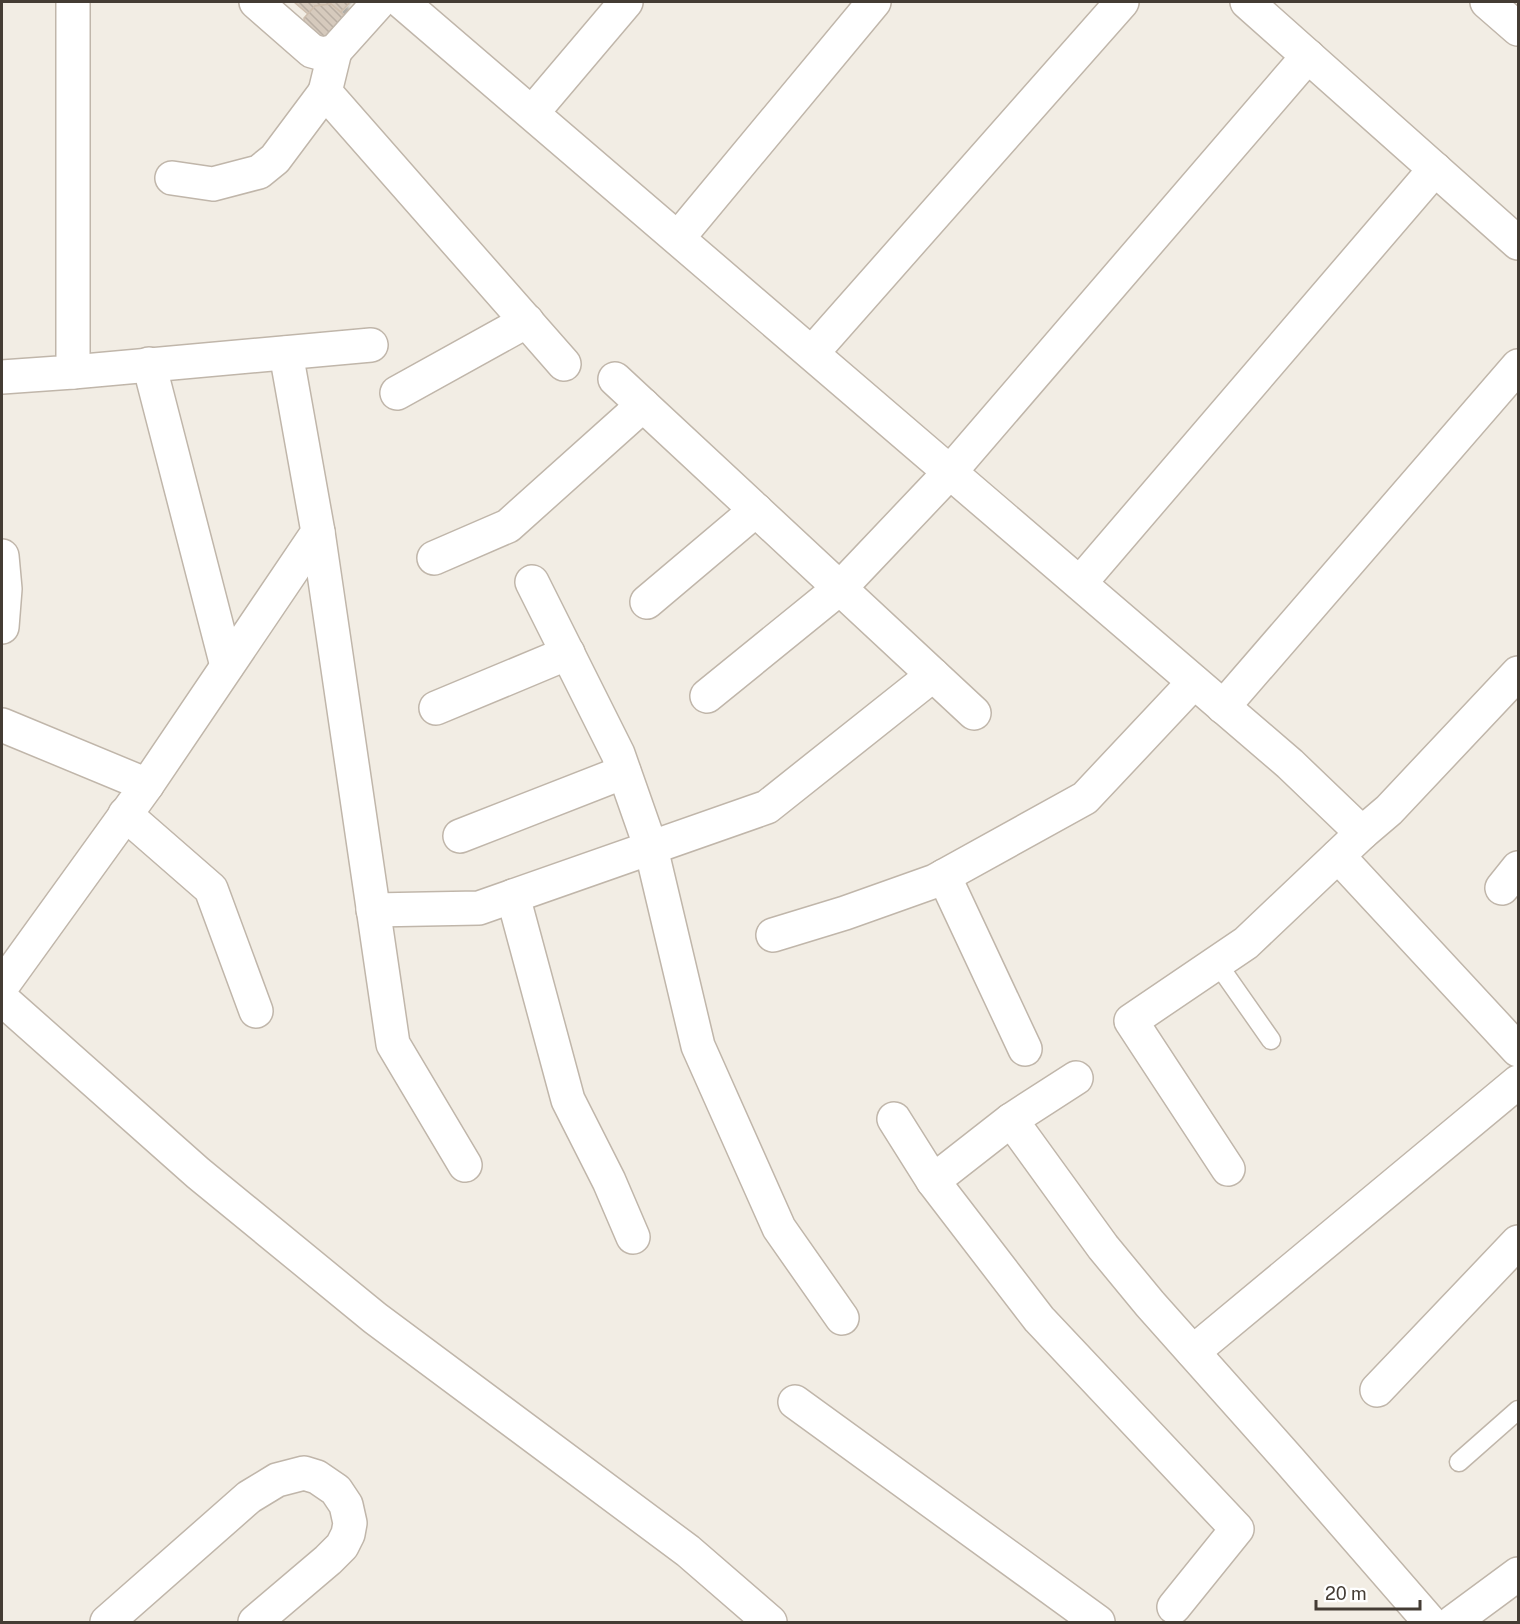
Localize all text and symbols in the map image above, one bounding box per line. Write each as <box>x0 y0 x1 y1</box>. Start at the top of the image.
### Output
scale bar <box>1316 1573 1420 1611</box>
text: 20 m <box>1325 1583 1367 1604</box>

